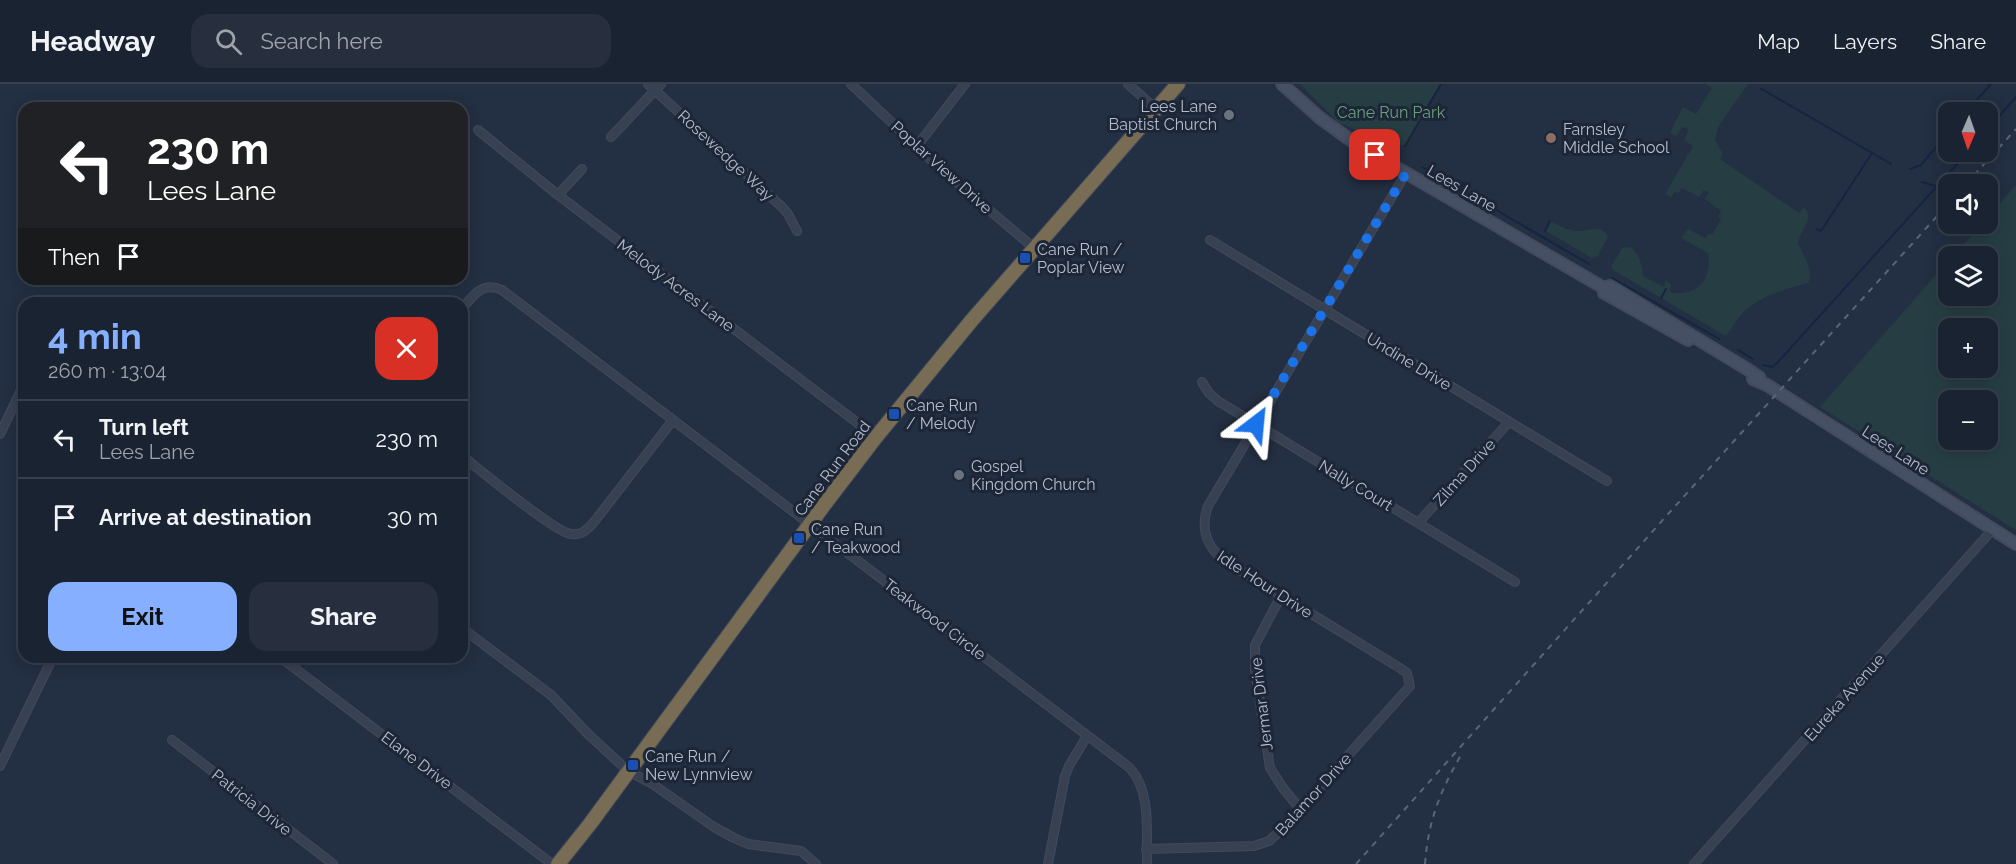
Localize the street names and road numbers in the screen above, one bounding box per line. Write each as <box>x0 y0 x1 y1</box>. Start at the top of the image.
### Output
street label: Rosewedge Way <box>674 106 778 205</box>
street label: Poplar View Drive <box>887 117 996 218</box>
street label: Lees Lane <box>1424 161 1500 216</box>
street label: Melody Acres Lane <box>613 235 738 336</box>
street label: Undine Drive <box>1363 329 1455 394</box>
street label: Cane Run Road <box>790 417 874 520</box>
street label: Lees Lane <box>1858 422 1933 479</box>
street label: Zilma Drive <box>1429 435 1499 510</box>
street label: Nally Court <box>1315 456 1397 515</box>
street label: Idle Hour Drive <box>1213 547 1316 622</box>
street label: Teakwood Circle <box>880 575 989 664</box>
street label: Eureka Avenue <box>1800 650 1888 745</box>
street label: Jermar Drive <box>1246 656 1277 751</box>
street label: Elane Drive <box>378 728 456 793</box>
street label: Balamor Drive <box>1271 749 1355 839</box>
street label: Patricia Drive <box>208 765 295 840</box>

